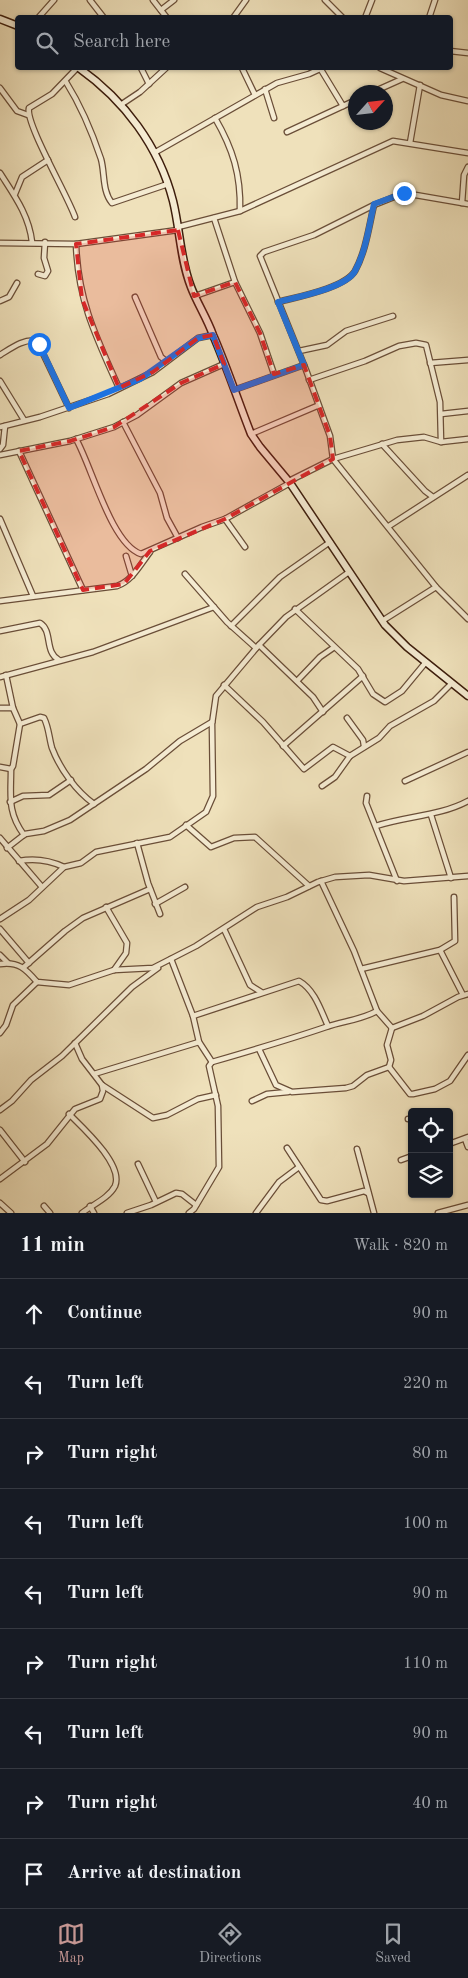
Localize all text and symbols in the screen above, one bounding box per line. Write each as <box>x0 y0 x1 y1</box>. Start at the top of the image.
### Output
search box <box>15 15 453 70</box>
icon: search <box>33 29 61 57</box>
text: Search here <box>73 33 170 52</box>
north arrow <box>348 85 393 130</box>
route end <box>393 182 416 205</box>
route start <box>28 333 51 356</box>
map controls <box>408 1108 453 1198</box>
button: locate <box>408 1108 453 1153</box>
button: layers <box>408 1153 453 1198</box>
text: 11 min <box>20 1235 85 1256</box>
text: Walk · 820 m <box>353 1238 448 1254</box>
icon: ahead <box>20 1300 48 1328</box>
text: Continue <box>67 1304 142 1323</box>
text: 90 m <box>412 1306 448 1322</box>
icon: left <box>20 1370 48 1398</box>
text: Turn left <box>67 1374 144 1393</box>
text: 220 m <box>403 1376 448 1392</box>
icon: right <box>20 1440 48 1468</box>
text: Turn right <box>67 1444 157 1463</box>
text: 80 m <box>412 1446 448 1462</box>
icon: left <box>20 1510 48 1538</box>
text: Turn left <box>67 1514 144 1533</box>
text: 100 m <box>403 1516 448 1532</box>
icon: left <box>20 1580 48 1608</box>
text: Turn left <box>67 1584 144 1603</box>
text: 90 m <box>412 1586 448 1602</box>
icon: right <box>20 1650 48 1678</box>
text: Turn right <box>67 1654 157 1673</box>
text: 110 m <box>403 1656 448 1672</box>
icon: left <box>20 1720 48 1748</box>
text: Turn left <box>67 1724 144 1743</box>
text: 90 m <box>412 1726 448 1742</box>
icon: right <box>20 1790 48 1818</box>
text: Turn right <box>67 1794 157 1813</box>
text: 40 m <box>412 1796 448 1812</box>
icon: arrive <box>20 1860 48 1888</box>
text: Arrive at destination <box>67 1864 241 1883</box>
tab: Map <box>57 1920 85 1967</box>
tab: Directions <box>199 1920 261 1967</box>
tab: Saved <box>375 1920 411 1967</box>

